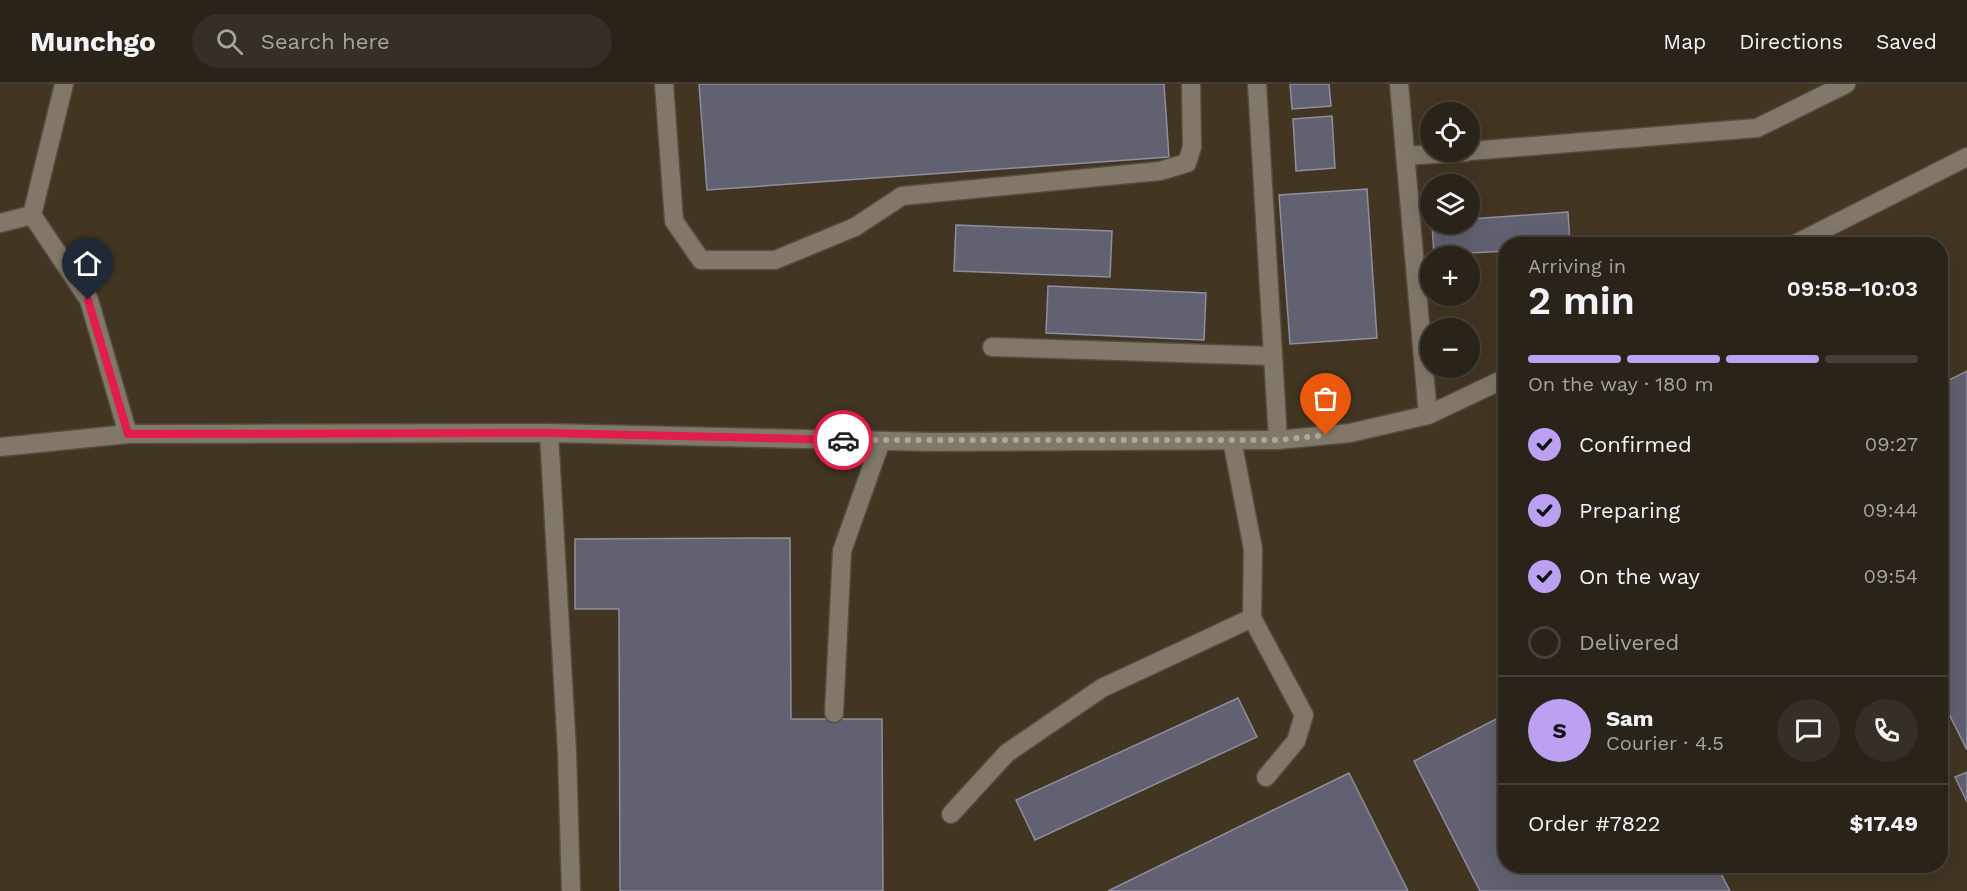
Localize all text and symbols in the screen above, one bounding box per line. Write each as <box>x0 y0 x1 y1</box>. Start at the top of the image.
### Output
search box <box>192 14 612 68</box>
text: Munchgo <box>30 25 156 58</box>
icon: search <box>213 25 246 58</box>
text: Search here <box>261 29 390 54</box>
text: Map <box>1663 29 1706 54</box>
text: Directions <box>1739 29 1843 54</box>
text: Saved <box>1876 29 1937 54</box>
map controls <box>1420 102 1480 378</box>
button: locate <box>1420 102 1480 162</box>
button: layers <box>1420 174 1480 234</box>
pin <box>62 238 113 300</box>
button: + <box>1420 246 1480 306</box>
icon: home <box>71 247 104 280</box>
text: Arriving in <box>1528 254 1626 278</box>
text: 09:58–10:03 <box>1787 276 1918 301</box>
text: 2 min <box>1528 278 1635 323</box>
button: − <box>1420 318 1480 378</box>
text: On the way · 180 m <box>1528 372 1714 396</box>
pin <box>1300 373 1351 435</box>
icon: bag <box>1309 382 1342 415</box>
courier <box>813 410 873 470</box>
icon: car <box>827 424 860 457</box>
icon: check <box>1528 428 1561 461</box>
text: Confirmed <box>1579 432 1692 457</box>
text: 09:27 <box>1865 432 1918 456</box>
icon: check <box>1528 494 1561 527</box>
text: Preparing <box>1579 498 1680 523</box>
text: 09:44 <box>1863 498 1918 522</box>
icon: check <box>1528 560 1561 593</box>
text: On the way <box>1579 564 1700 589</box>
text: 09:54 <box>1863 564 1918 588</box>
text: Delivered <box>1579 630 1679 655</box>
button: chat <box>1777 699 1840 762</box>
button: phone <box>1855 699 1918 762</box>
text: Sam <box>1606 706 1654 731</box>
text: S <box>1552 718 1567 743</box>
text: Courier · 4.5 <box>1606 731 1724 755</box>
text: Order #7822 <box>1528 811 1661 836</box>
text: $17.49 <box>1850 811 1918 836</box>

